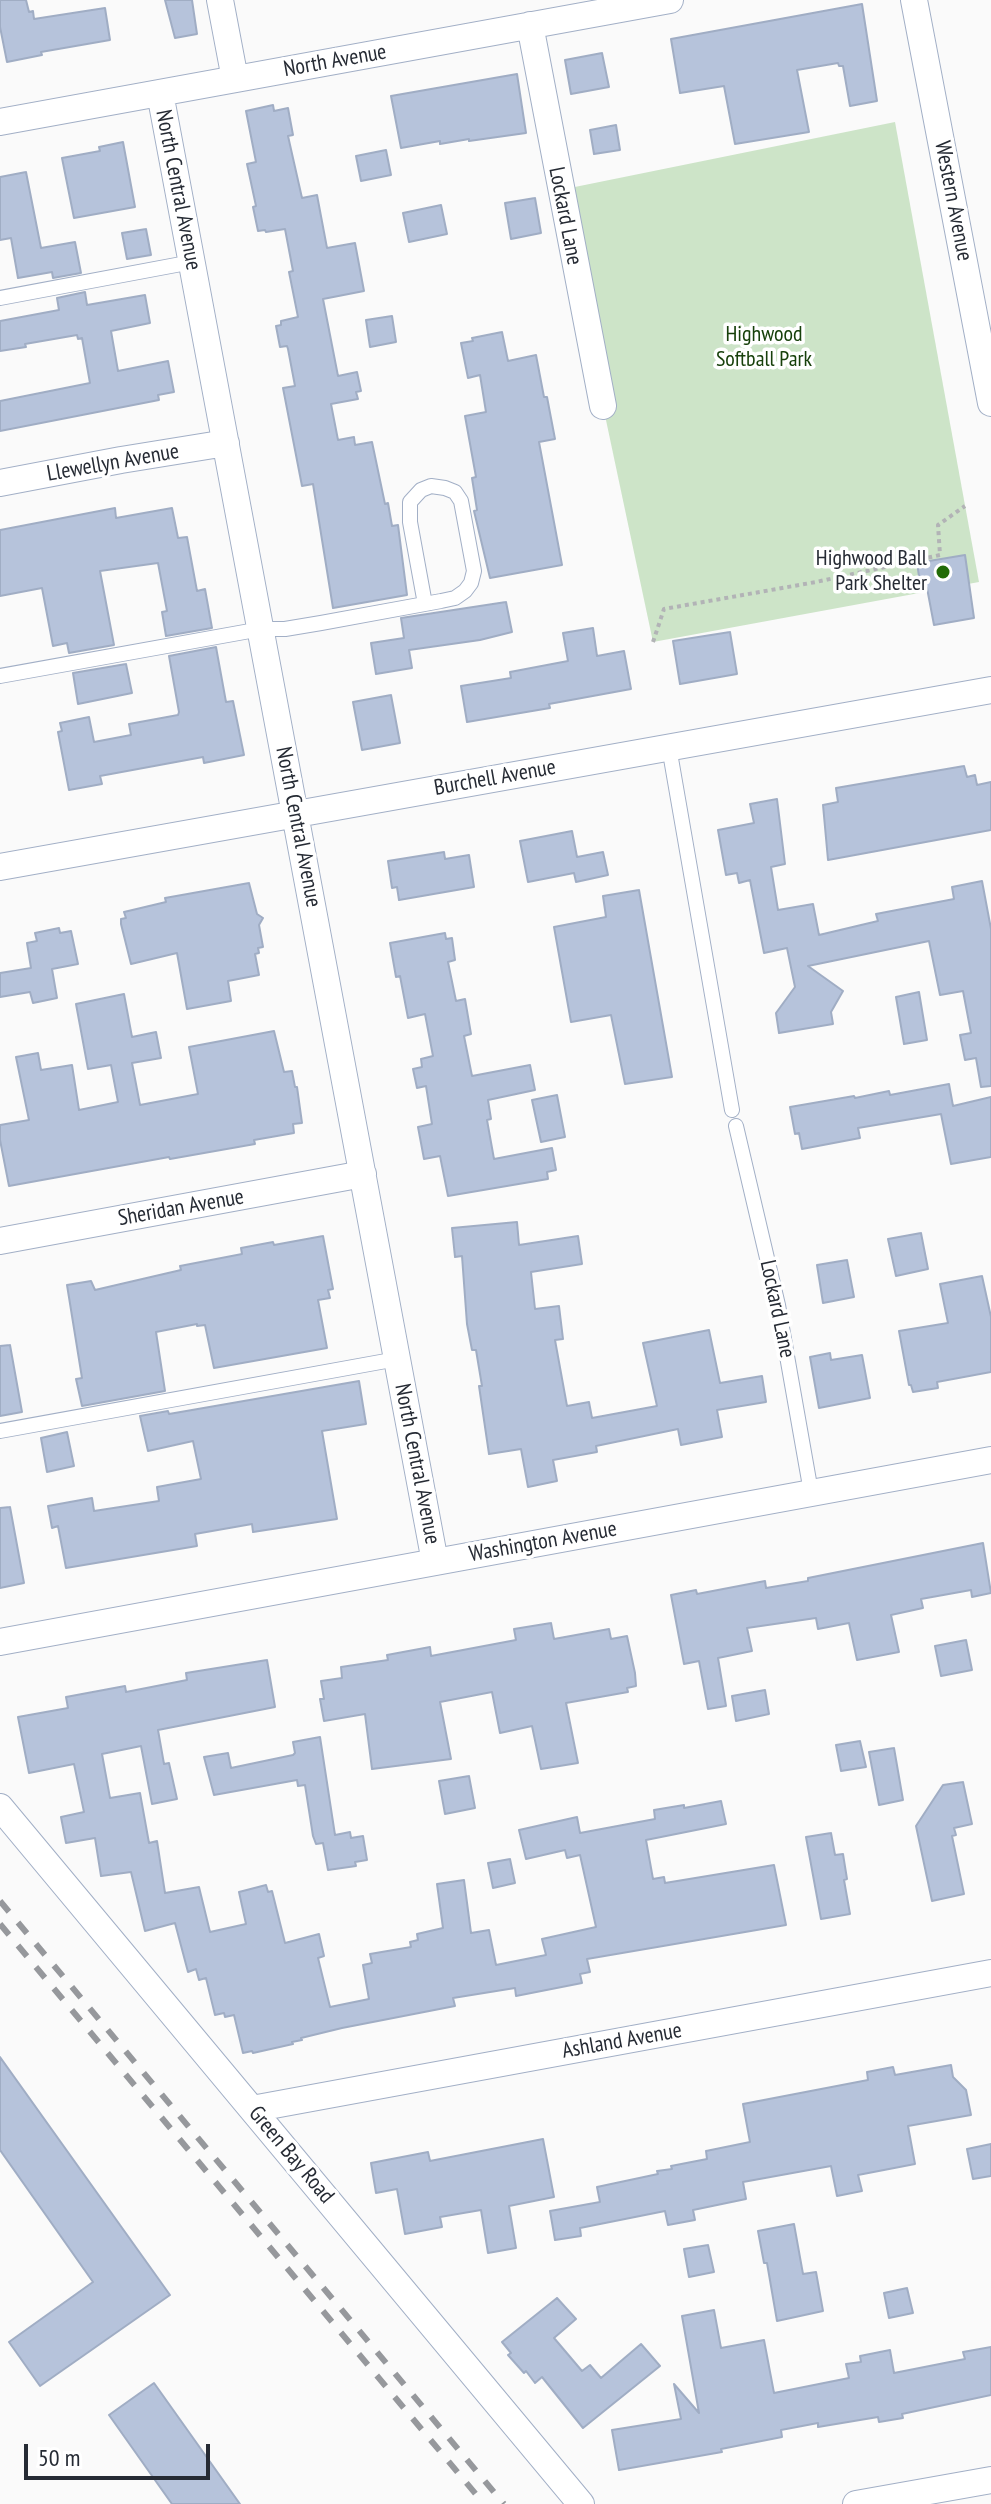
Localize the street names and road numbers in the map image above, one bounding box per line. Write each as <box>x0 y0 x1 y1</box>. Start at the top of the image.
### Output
street label: North Avenue <box>282 39 388 83</box>
street label: North Central Avenue <box>150 108 206 272</box>
street label: Western Avenue <box>928 139 978 263</box>
street label: Lockard Lane <box>543 165 587 267</box>
street label: Llewellyn Avenue <box>45 438 181 488</box>
street label: North Central Avenue <box>270 745 326 909</box>
street label: Burchell Avenue <box>432 754 558 802</box>
street label: Sheridan Avenue <box>116 1184 246 1232</box>
street label: Lockard Lane <box>754 1258 800 1360</box>
street label: North Central Avenue <box>389 1382 445 1546</box>
street label: Washington Avenue <box>467 1516 619 1568</box>
street label: Ashland Avenue <box>560 2018 684 2064</box>
street label: Green Bay Road <box>243 2101 339 2209</box>

